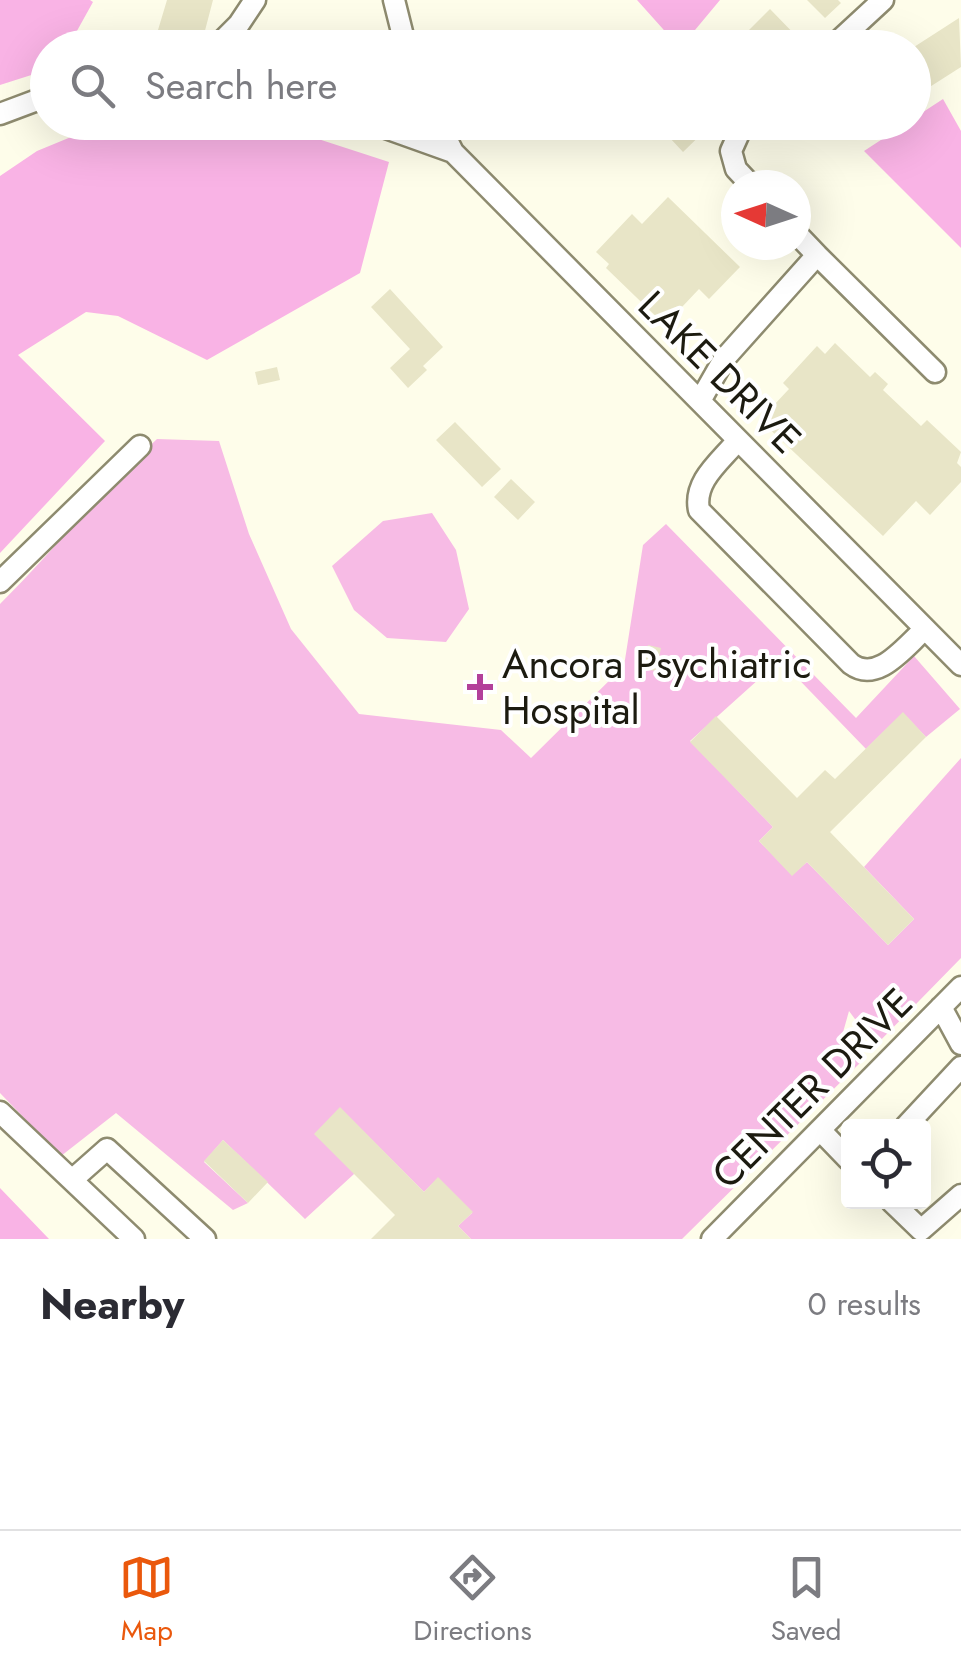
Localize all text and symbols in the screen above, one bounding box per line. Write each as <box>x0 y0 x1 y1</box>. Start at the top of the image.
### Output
search box <box>30 30 931 140</box>
icon: search <box>65 58 120 113</box>
text: Search here <box>145 58 337 113</box>
north arrow <box>721 170 811 260</box>
street label: LAKE DRIVE <box>625 277 815 467</box>
place label: Ancora Psychiatric Hospital <box>502 635 812 739</box>
marker: Ancora Psychiatric Hospital <box>467 674 493 700</box>
street label: CENTER DRIVE <box>698 974 926 1202</box>
map controls <box>841 1119 931 1209</box>
button: locate <box>841 1119 931 1209</box>
text: Nearby <box>40 1274 184 1335</box>
text: 0 results <box>808 1281 921 1327</box>
tab: Map <box>119 1550 174 1651</box>
tab: Directions <box>413 1550 532 1651</box>
tab: Saved <box>771 1550 842 1651</box>

